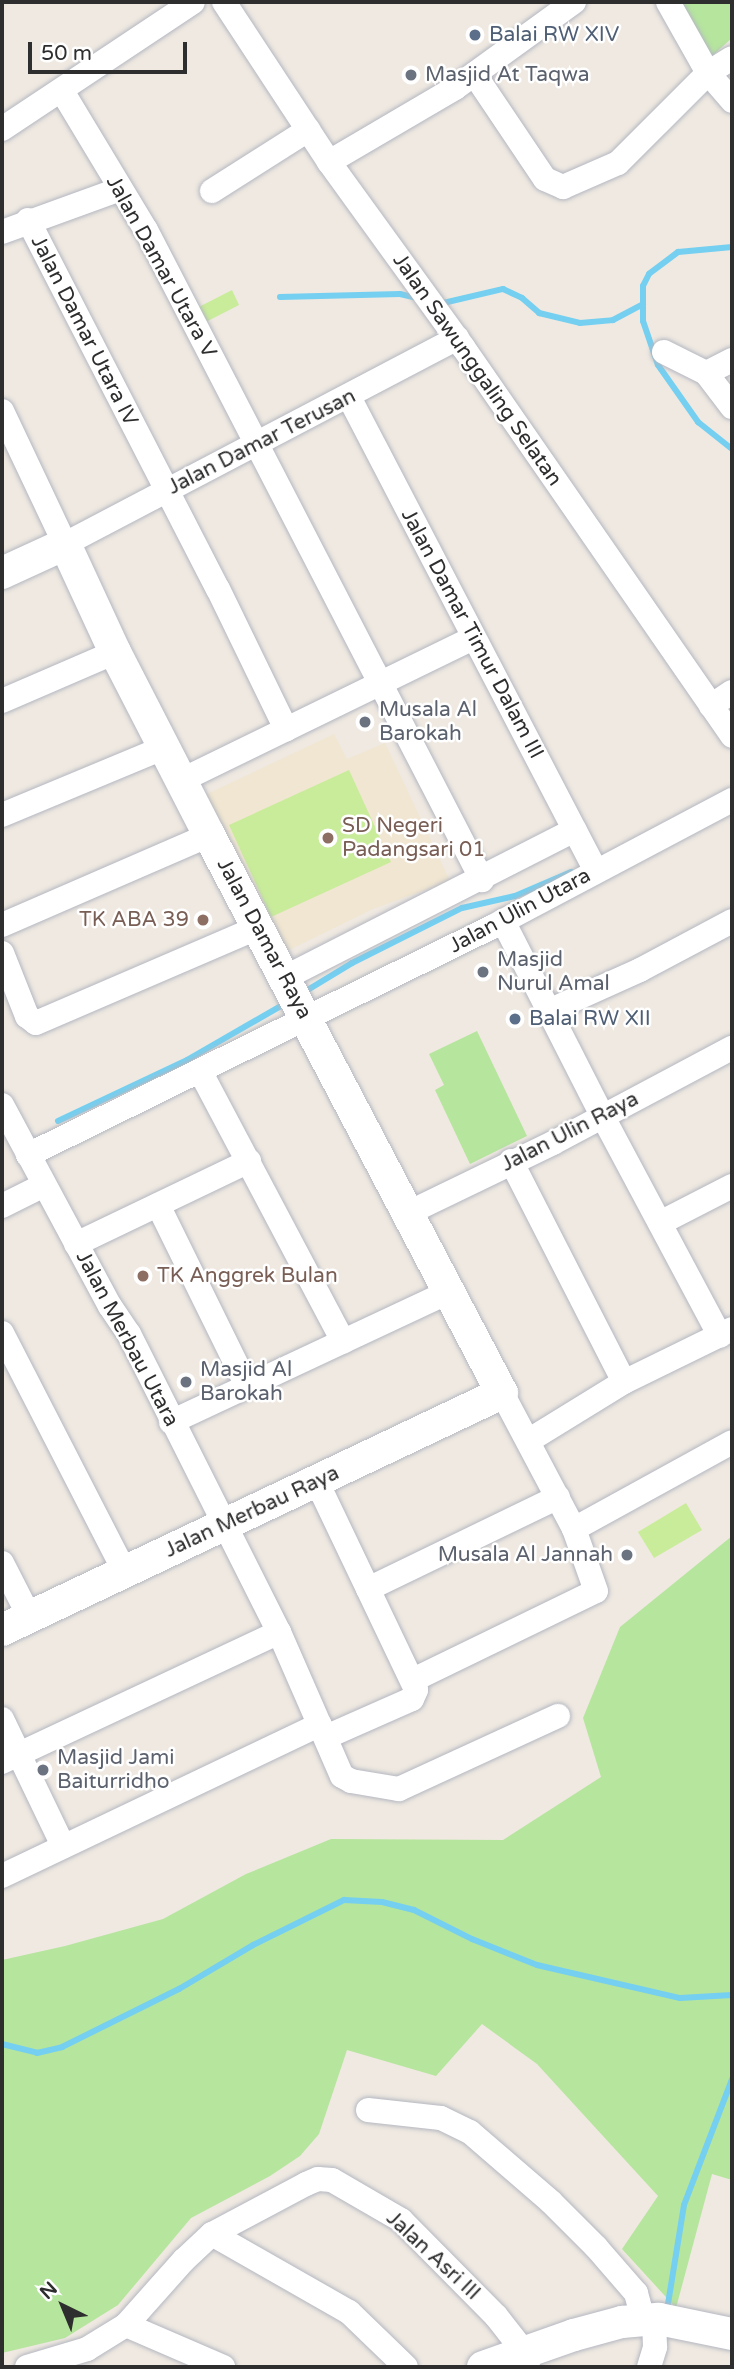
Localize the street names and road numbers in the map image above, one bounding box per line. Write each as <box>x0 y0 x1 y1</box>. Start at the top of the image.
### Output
street label: Jalan Damar Utara V <box>100 172 222 362</box>
street label: Jalan Damar Utara IV <box>25 232 143 430</box>
street label: Jalan Sawunggaling Selatan <box>387 249 567 491</box>
street label: Jalan Damar Terusan <box>164 384 360 500</box>
street label: Jalan Damar Timur Dalam III <box>395 505 549 763</box>
street label: Jalan Damar Raya <box>211 854 317 1024</box>
street label: Jalan Ulin Utara <box>445 863 595 959</box>
street label: Jalan Ulin Raya <box>497 1087 643 1177</box>
street label: Jalan Merbau Utara <box>70 1247 184 1431</box>
street label: Jalan Merbau Raya <box>161 1461 343 1563</box>
street label: Jalan Asri III <box>381 2206 485 2306</box>

